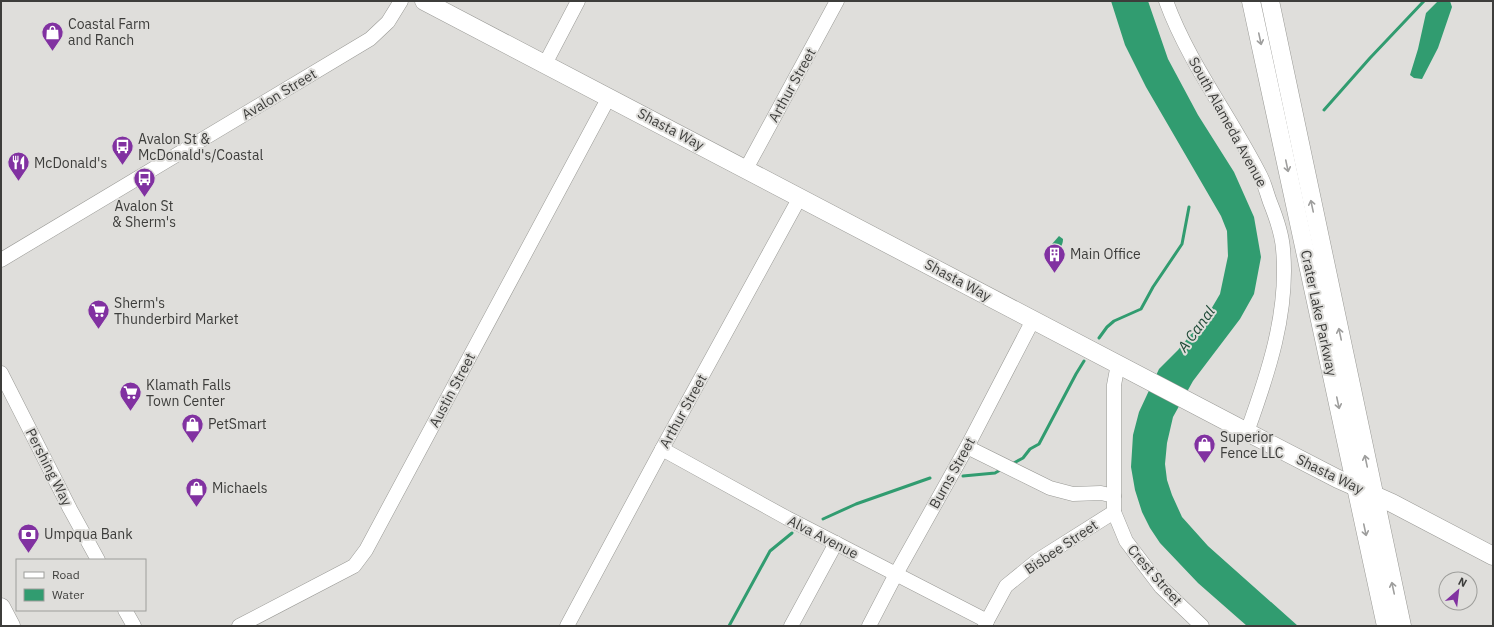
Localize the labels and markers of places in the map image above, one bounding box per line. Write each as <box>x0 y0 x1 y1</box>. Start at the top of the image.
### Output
place label: Coastal Farm and Ranch <box>68 15 150 49</box>
shop icon: Coastal Farm and Ranch <box>40 19 66 52</box>
place label: Avalon St & McDonald's/Coastal <box>138 130 263 164</box>
bus stop icon: Avalon St & McDonald's/Coastal <box>109 134 135 167</box>
restaurant icon: McDonald's <box>5 150 31 183</box>
place label: McDonald's <box>34 154 107 172</box>
bus stop icon: Avalon St & Sherm's <box>131 165 157 198</box>
place label: Avalon St & Sherm's <box>112 197 176 231</box>
building icon: Main Office <box>1041 241 1067 274</box>
place label: Main Office <box>1070 245 1141 263</box>
place label: Sherm's Thunderbird Market <box>114 294 239 328</box>
supermarket icon: Sherm's Thunderbird Market <box>86 298 112 331</box>
place label: Klamath Falls Town Center <box>146 376 231 410</box>
supermarket icon: Klamath Falls Town Center <box>117 380 143 413</box>
shop icon: PetSmart <box>180 411 206 444</box>
place label: PetSmart <box>208 415 267 433</box>
place label: Superior Fence LLC <box>1220 428 1284 462</box>
shop icon: Superior Fence LLC <box>1192 432 1218 465</box>
shop icon: Michaels <box>183 475 209 508</box>
place label: Michaels <box>212 479 268 497</box>
bank icon: Umpqua Bank <box>16 521 42 554</box>
place label: Umpqua Bank <box>44 525 133 543</box>

